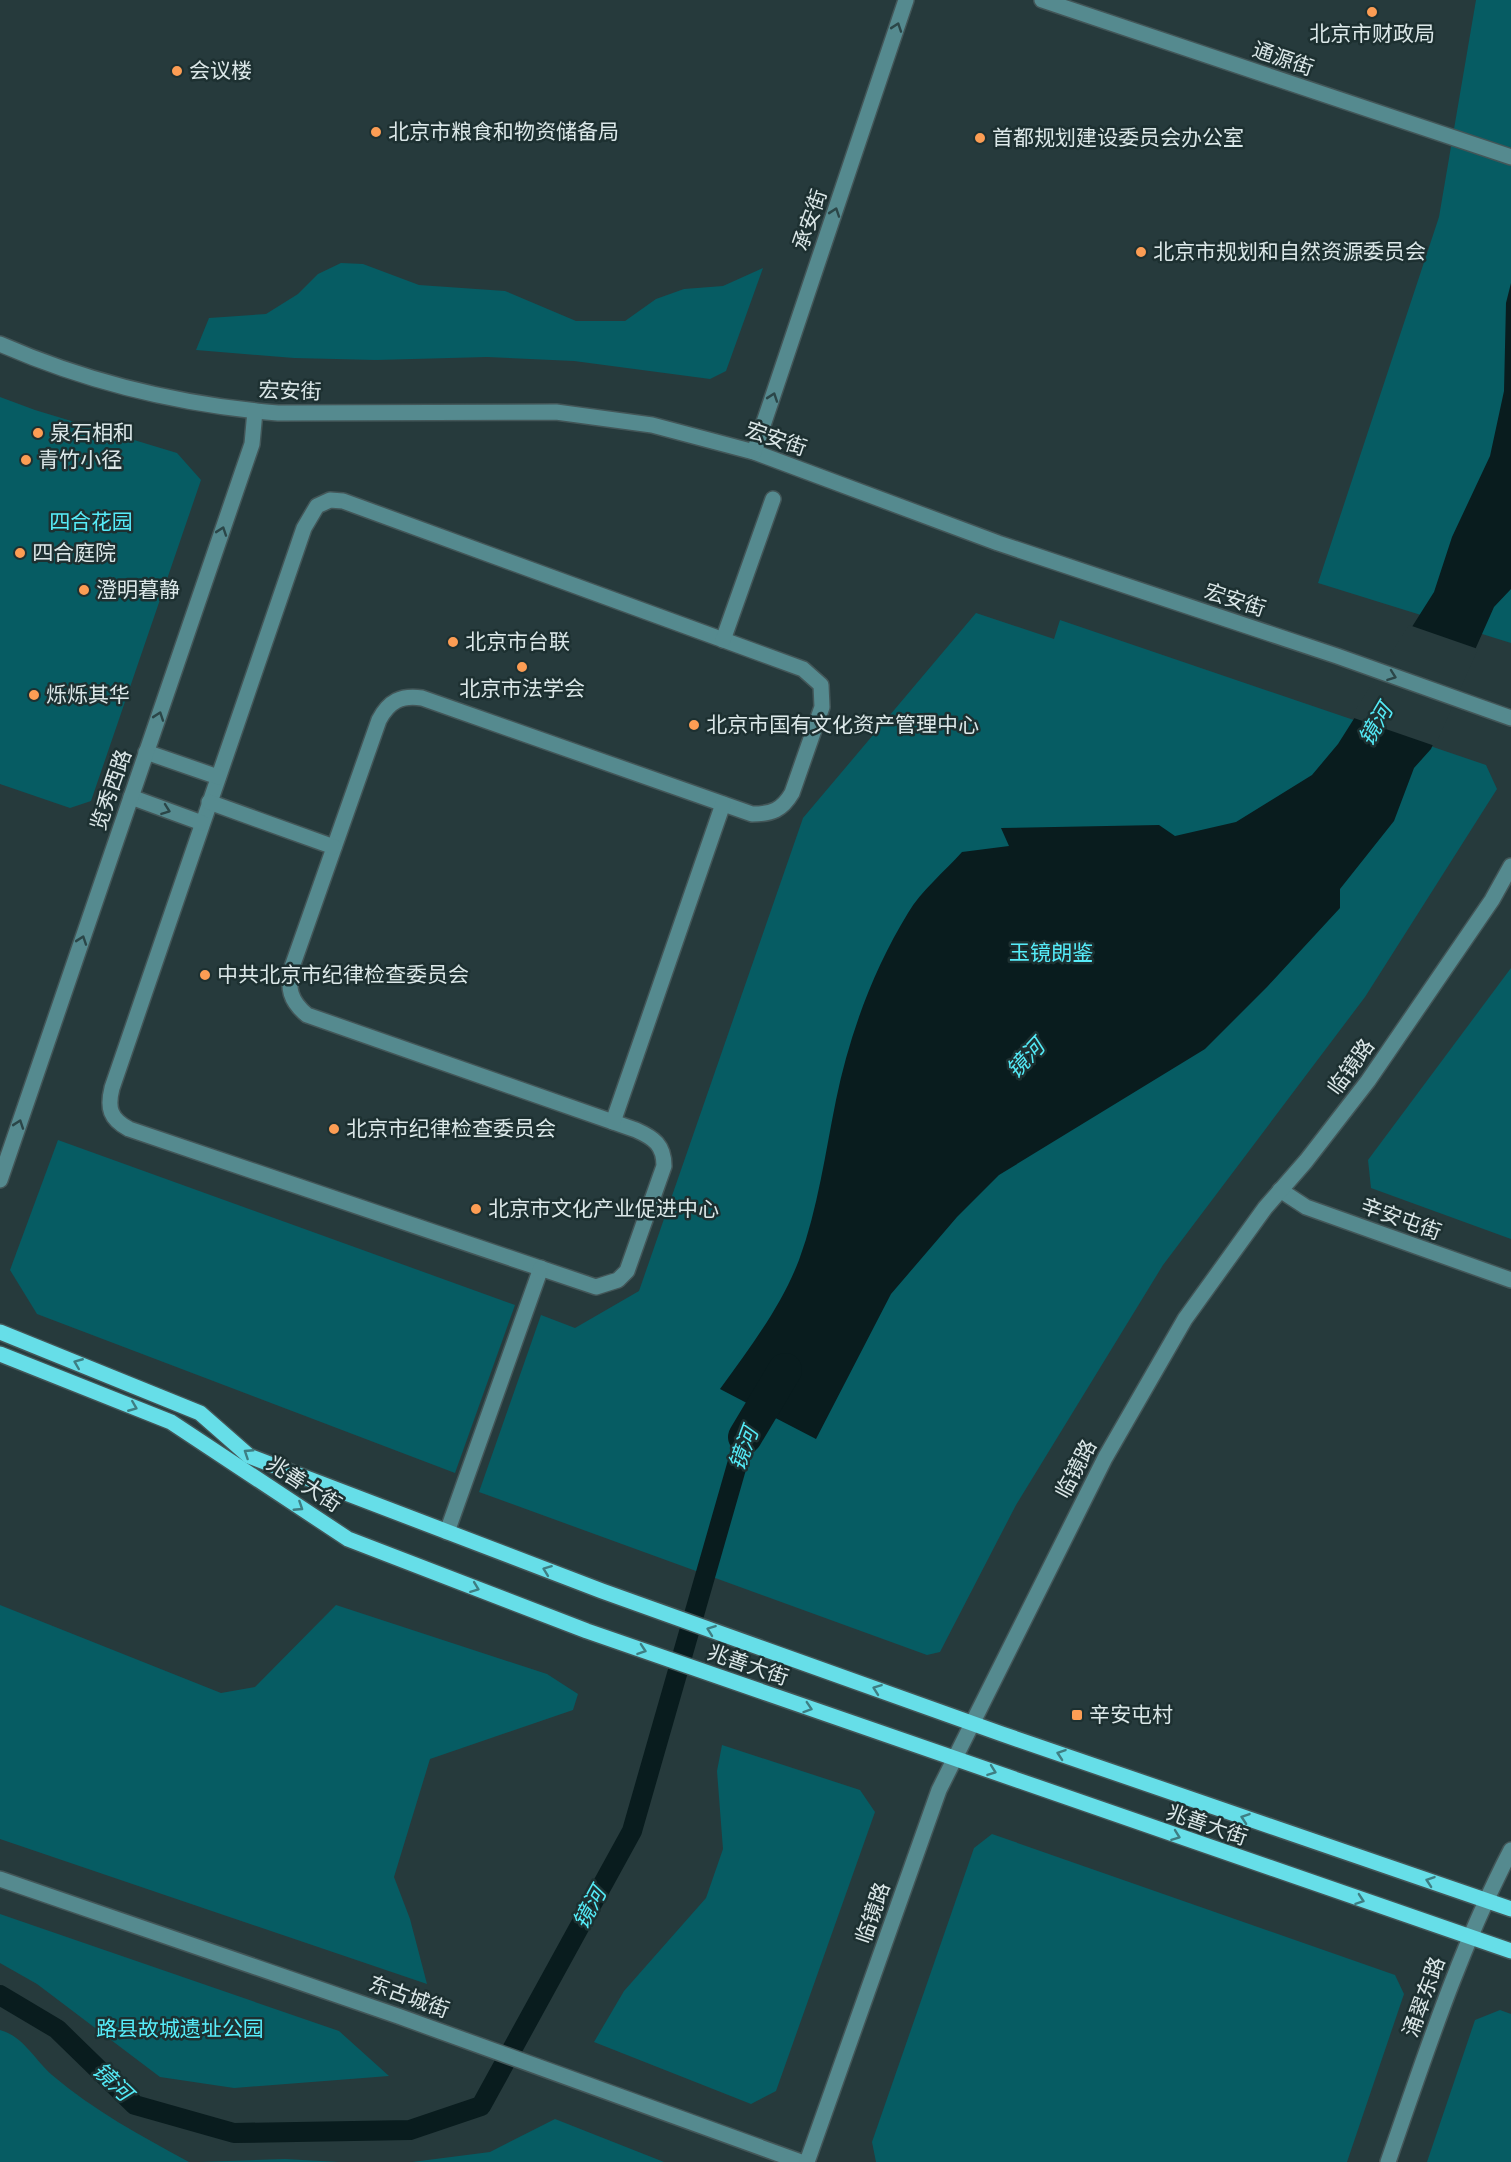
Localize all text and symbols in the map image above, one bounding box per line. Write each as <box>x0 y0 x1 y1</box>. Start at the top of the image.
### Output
marker: 北京市财政局 <box>1365 5 1379 19</box>
one-way arrow <box>889 22 902 33</box>
place label: 北京市财政局 <box>1309 22 1435 46</box>
street label: 通源街 <box>1249 37 1317 81</box>
place label: 会议楼 <box>189 59 252 83</box>
marker: 会议楼 <box>170 64 184 78</box>
place label: 北京市粮食和物资储备局 <box>388 120 619 144</box>
marker: 北京市粮食和物资储备局 <box>369 125 383 139</box>
place label: 首都规划建设委员会办公室 <box>992 126 1244 150</box>
marker: 首都规划建设委员会办公室 <box>973 131 987 145</box>
street label: 承安街 <box>788 186 832 254</box>
one-way arrow <box>827 207 840 218</box>
place label: 北京市规划和自然资源委员会 <box>1153 240 1426 264</box>
marker: 北京市规划和自然资源委员会 <box>1134 245 1148 259</box>
street label: 宏安街 <box>258 378 322 404</box>
one-way arrow <box>766 392 778 403</box>
street label: 宏安街 <box>742 417 810 461</box>
place label: 泉石相和 <box>50 421 134 445</box>
marker: 泉石相和 <box>31 426 45 440</box>
place label: 青竹小径 <box>38 448 122 472</box>
marker: 青竹小径 <box>19 453 33 467</box>
park label: 四合花园 <box>49 510 133 534</box>
one-way arrow <box>215 526 227 537</box>
place label: 四合庭院 <box>32 541 116 565</box>
marker: 四合庭院 <box>13 546 27 560</box>
place label: 澄明暮静 <box>96 578 180 602</box>
street label: 宏安街 <box>1201 579 1269 621</box>
marker: 澄明暮静 <box>77 583 91 597</box>
place label: 北京市台联 <box>465 630 570 654</box>
marker: 北京市台联 <box>446 635 460 649</box>
marker: 北京市法学会 <box>515 660 529 674</box>
one-way arrow <box>1386 668 1397 681</box>
place label: 北京市法学会 <box>459 677 585 701</box>
place label: 烁烁其华 <box>46 683 130 707</box>
marker: 烁烁其华 <box>27 688 41 702</box>
water label: 镜河 <box>1354 696 1401 751</box>
one-way arrow <box>152 711 164 722</box>
place label: 北京市国有文化资产管理中心 <box>706 713 979 737</box>
marker: 北京市国有文化资产管理中心 <box>687 718 701 732</box>
street label: 览秀西路 <box>86 746 136 834</box>
one-way arrow <box>160 803 171 816</box>
one-way arrow <box>75 935 88 946</box>
park label: 玉镜朗鉴 <box>1009 941 1093 965</box>
place label: 中共北京市纪律检查委员会 <box>217 963 469 987</box>
marker: 中共北京市纪律检查委员会 <box>198 968 212 982</box>
water label: 镜河 <box>1001 1031 1053 1084</box>
street label: 临镜路 <box>1323 1034 1379 1100</box>
place label: 北京市纪律检查委员会 <box>346 1117 556 1141</box>
one-way arrow <box>12 1119 24 1130</box>
marker: 北京市纪律检查委员会 <box>327 1122 341 1136</box>
street label: 辛安屯街 <box>1357 1193 1445 1245</box>
place label: 北京市文化产业促进中心 <box>488 1197 719 1221</box>
marker: 北京市文化产业促进中心 <box>469 1202 483 1216</box>
one-way arrow <box>73 1358 83 1371</box>
one-way arrow <box>126 1400 137 1412</box>
water label: 镜河 <box>724 1420 765 1474</box>
street label: 临镜路 <box>1051 1436 1101 1502</box>
one-way arrow <box>244 1450 255 1461</box>
street label: 兆善大街 <box>262 1451 346 1517</box>
one-way arrow <box>293 1499 303 1511</box>
one-way arrow <box>542 1565 553 1578</box>
one-way arrow <box>469 1581 480 1593</box>
one-way arrow <box>706 1625 717 1638</box>
street label: 兆善大街 <box>704 1640 792 1690</box>
one-way arrow <box>636 1643 647 1656</box>
one-way arrow <box>872 1684 883 1697</box>
one-way arrow <box>802 1700 813 1713</box>
place label: 辛安屯村 <box>1089 1703 1173 1727</box>
marker: 辛安屯村 <box>1070 1708 1084 1722</box>
one-way arrow <box>1056 1749 1067 1761</box>
one-way arrow <box>987 1763 997 1776</box>
street label: 兆善大街 <box>1163 1800 1251 1850</box>
one-way arrow <box>1240 1812 1251 1825</box>
one-way arrow <box>1170 1829 1181 1842</box>
one-way arrow <box>1425 1876 1436 1889</box>
water label: 镜河 <box>568 1879 614 1934</box>
street label: 临镜路 <box>851 1879 895 1947</box>
one-way arrow <box>1354 1893 1365 1905</box>
street label: 涌翠东路 <box>1398 1953 1450 2041</box>
street label: 东古城街 <box>365 1971 453 2023</box>
park label: 路县故城遗址公园 <box>96 2017 264 2041</box>
water label: 镜河 <box>87 2057 140 2109</box>

